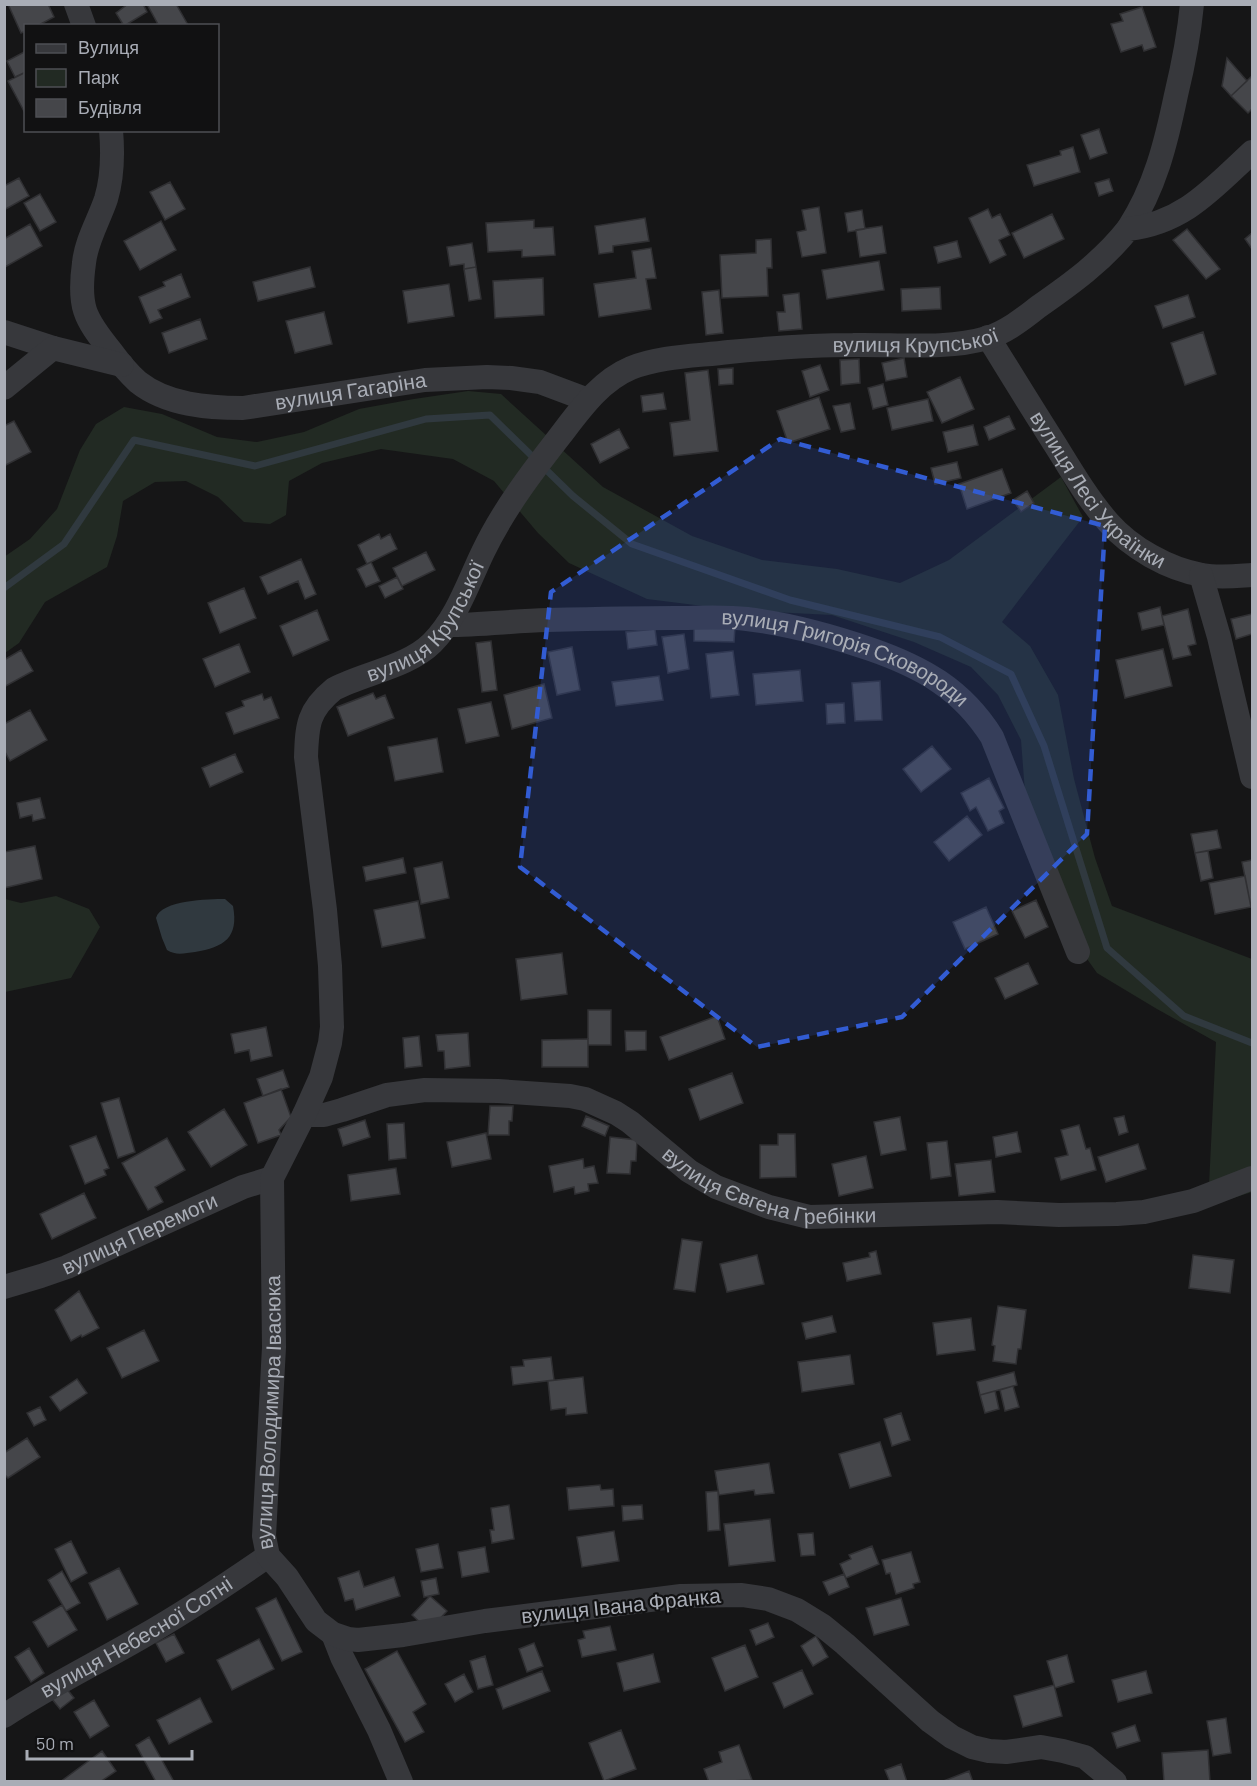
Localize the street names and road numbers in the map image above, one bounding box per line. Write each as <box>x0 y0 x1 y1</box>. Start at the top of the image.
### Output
street label: вулиця Крупської <box>832 321 1002 357</box>
street label: вулиця Гагаріна <box>273 366 428 414</box>
street label: вулиця Лесі Українки <box>1026 406 1170 573</box>
street label: вулиця Крупської <box>363 556 488 686</box>
street label: вулиця Григорія Сковороди <box>721 603 975 711</box>
street label: вулиця Євгена Гребінки <box>658 1140 877 1228</box>
street label: вулиця Перемоги <box>57 1186 221 1279</box>
street label: вулиця Володимира Івасюка <box>250 1275 285 1552</box>
street label: вулиця Небесної Сотні <box>35 1570 236 1702</box>
street label: вулиця Івана Франка <box>520 1582 722 1627</box>

